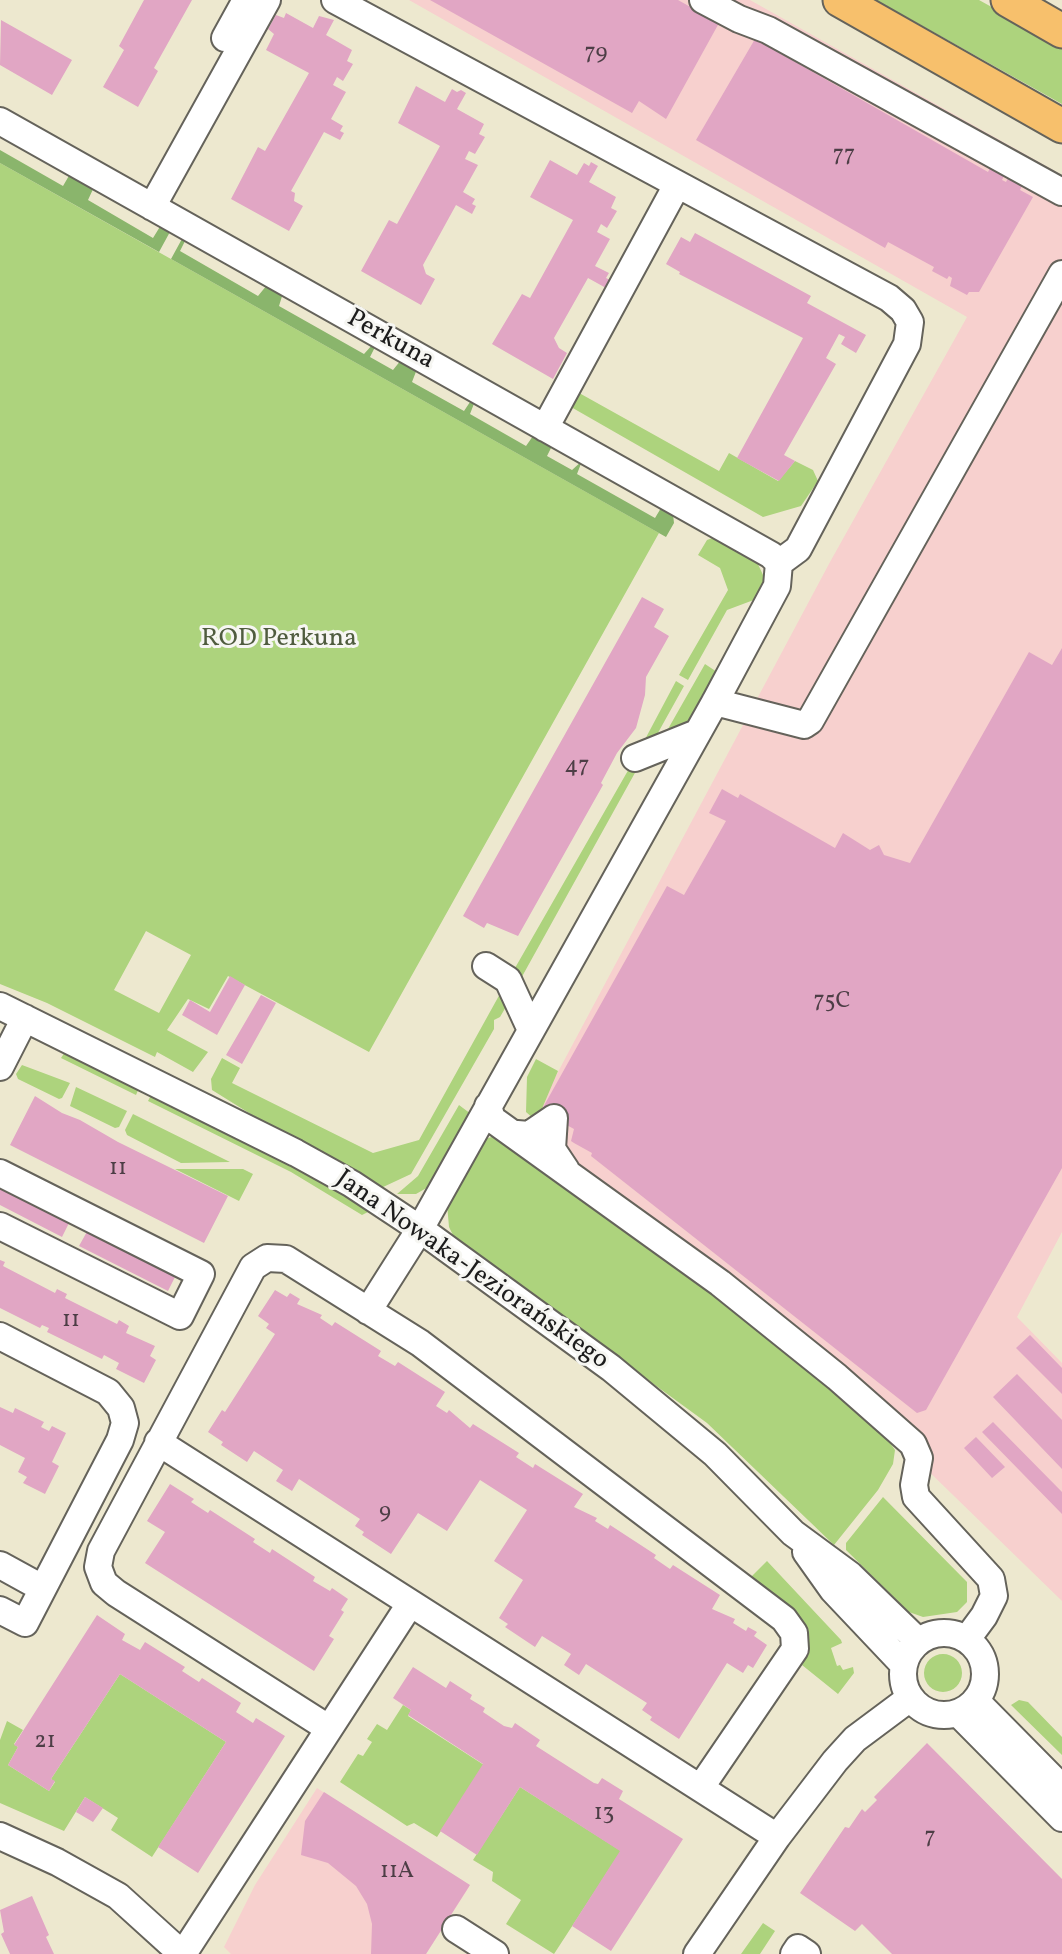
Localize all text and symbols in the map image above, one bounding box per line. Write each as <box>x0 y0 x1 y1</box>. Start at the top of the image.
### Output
house number: 79 <box>585 41 607 69</box>
house number: 77 <box>833 143 855 171</box>
street label: Perkuna <box>341 304 439 378</box>
park label: ROD Perkuna <box>201 624 357 656</box>
house number: 47 <box>565 754 589 782</box>
house number: 75C <box>813 989 851 1017</box>
house number: 11 <box>109 1156 127 1184</box>
street label: Jana Nowaka-Jeziorańskiego <box>328 1165 614 1377</box>
house number: 11 <box>62 1308 80 1336</box>
house number: 9 <box>379 1500 391 1528</box>
house number: 21 <box>34 1729 56 1757</box>
house number: 13 <box>594 1801 614 1829</box>
house number: 7 <box>924 1825 936 1853</box>
house number: 11A <box>380 1859 414 1887</box>

